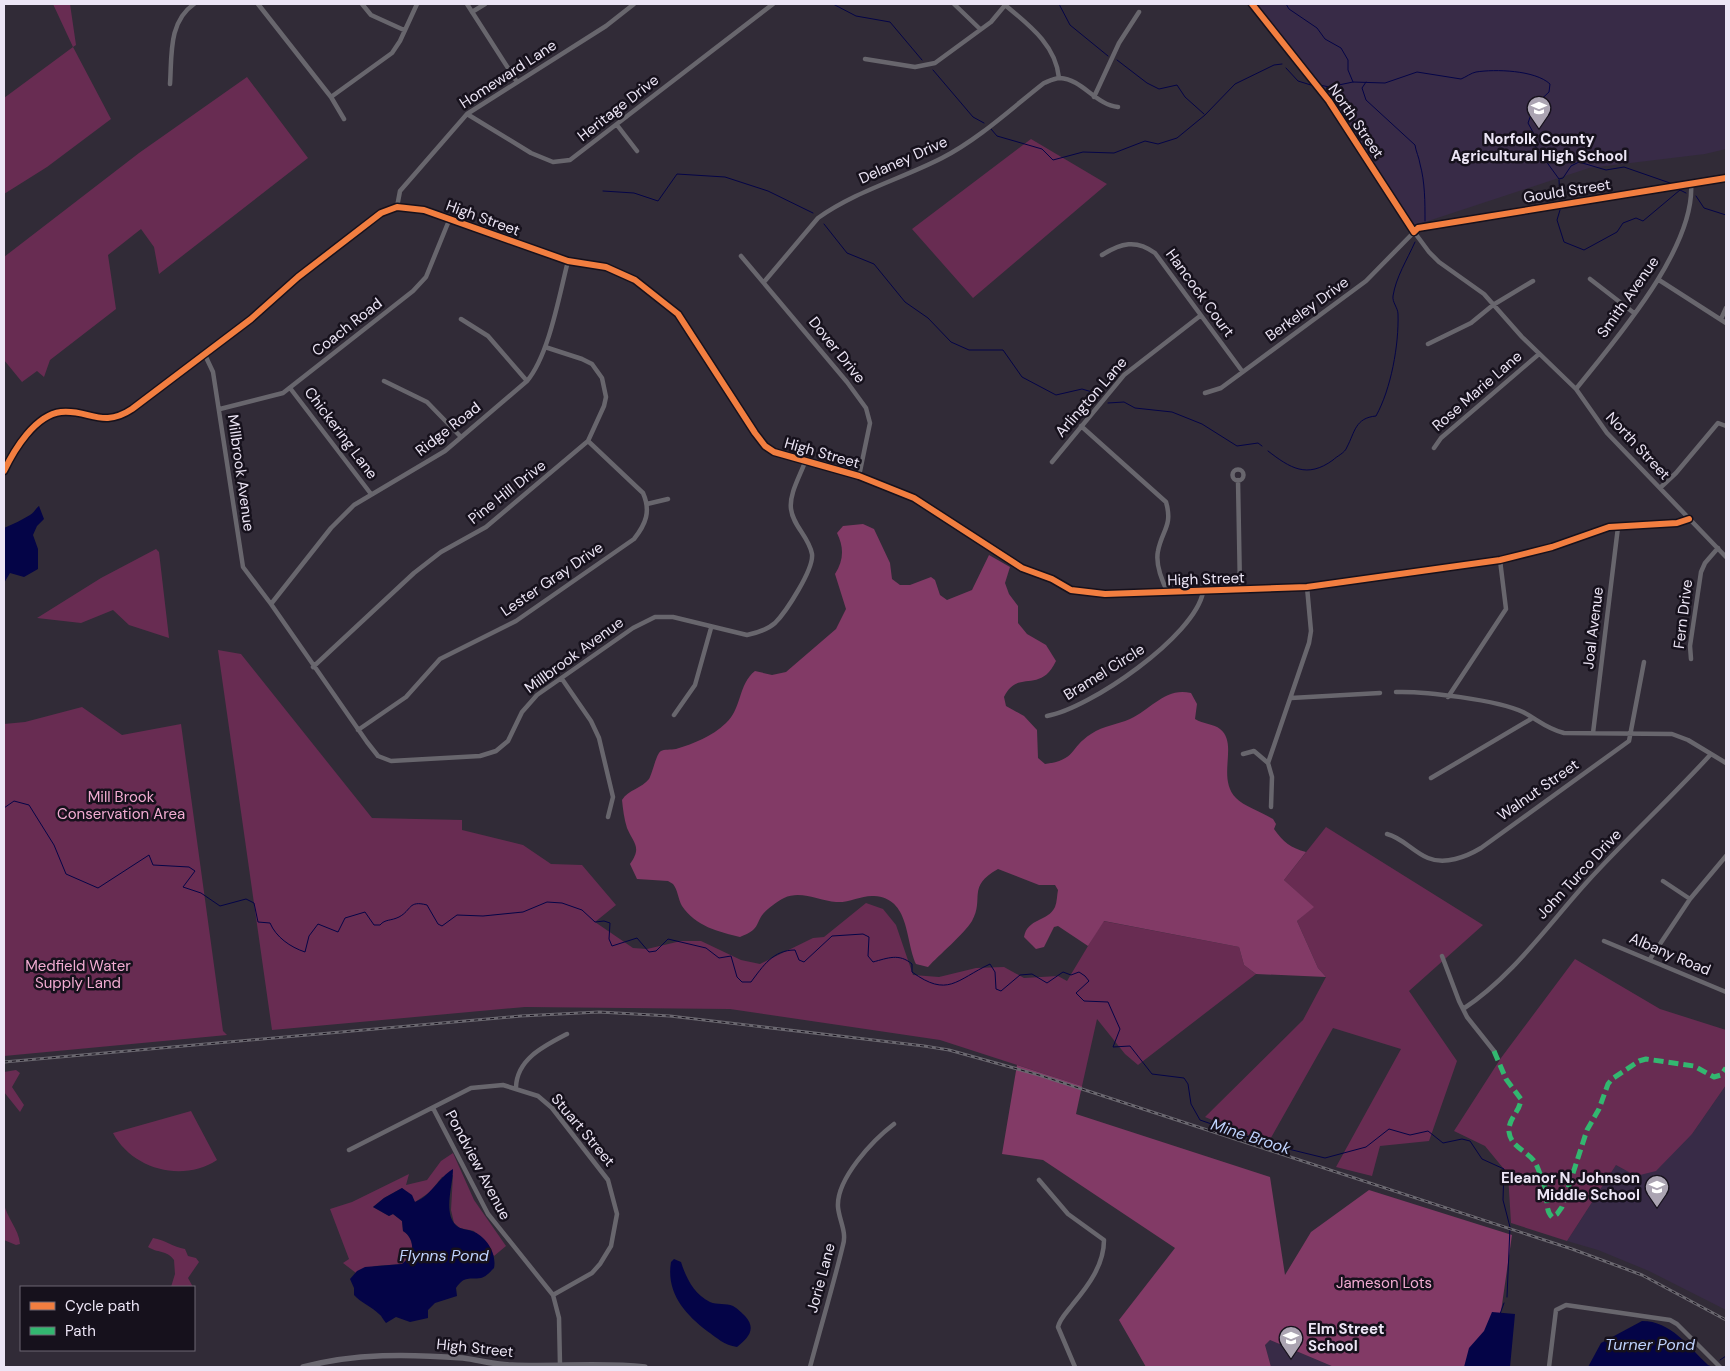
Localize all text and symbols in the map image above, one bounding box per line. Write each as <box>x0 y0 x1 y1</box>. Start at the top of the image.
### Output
street label: Homeward Lane <box>456 35 560 113</box>
street label: Heritage Drive <box>573 70 663 146</box>
street label: North Street <box>1324 80 1388 162</box>
school or university icon: Norfolk County Agricultural High School <box>1526 95 1552 129</box>
place label: Norfolk County Agricultural High School <box>1451 129 1627 166</box>
street label: Delaney Drive <box>856 132 950 188</box>
street label: Gould Street <box>1522 174 1612 208</box>
street label: High Street <box>443 195 523 241</box>
street label: Hancock Court <box>1161 245 1239 341</box>
street label: Smith Avenue <box>1593 252 1663 342</box>
street label: Berkeley Drive <box>1261 272 1353 346</box>
street label: Coach Road <box>308 293 386 361</box>
street label: Dover Drive <box>804 313 870 387</box>
street label: Rose Marie Lane <box>1428 346 1526 436</box>
street label: Arlington Lane <box>1051 353 1131 441</box>
street label: Chickering Lane <box>300 383 382 483</box>
street label: Ridge Road <box>411 397 485 461</box>
street label: North Street <box>1601 408 1675 484</box>
street label: Millbrook Avenue <box>223 413 259 533</box>
street label: High Street <box>782 433 862 473</box>
street label: Pine Hill Drive <box>464 455 550 529</box>
street label: Lester Gray Drive <box>497 537 607 621</box>
street label: High Street <box>1167 568 1245 590</box>
street label: Fern Drive <box>1669 578 1697 650</box>
street label: Joal Avenue <box>1578 586 1608 670</box>
street label: Millbrook Avenue <box>520 612 628 698</box>
street label: Bramel Circle <box>1060 639 1148 705</box>
street label: Walnut Street <box>1493 755 1583 825</box>
park label: Mill Brook Conservation Area <box>57 787 185 824</box>
street label: John Turco Drive <box>1532 825 1626 923</box>
street label: Albany Road <box>1626 928 1714 980</box>
park label: Medfield Water Supply Land <box>25 956 131 993</box>
street label: Stuart Street <box>547 1089 619 1171</box>
street label: Pondview Avenue <box>441 1107 515 1223</box>
water label: Mine Brook <box>1208 1114 1294 1159</box>
place label: Eleanor N. Johnson Middle School <box>1501 1168 1640 1205</box>
school or university icon: Eleanor N. Johnson Middle School <box>1644 1174 1670 1208</box>
street label: Jorie Lane <box>802 1241 840 1315</box>
water label: Flynns Pond <box>399 1245 490 1266</box>
park label: Jameson Lots <box>1336 1273 1432 1293</box>
legend <box>20 1286 195 1351</box>
text: Cycle path <box>65 1296 140 1316</box>
place label: Elm Street School <box>1308 1319 1384 1356</box>
text: Path <box>65 1321 96 1341</box>
school or university icon: Elm Street School <box>1278 1325 1304 1359</box>
street label: High Street <box>436 1334 515 1362</box>
water label: Turner Pond <box>1605 1334 1696 1355</box>

